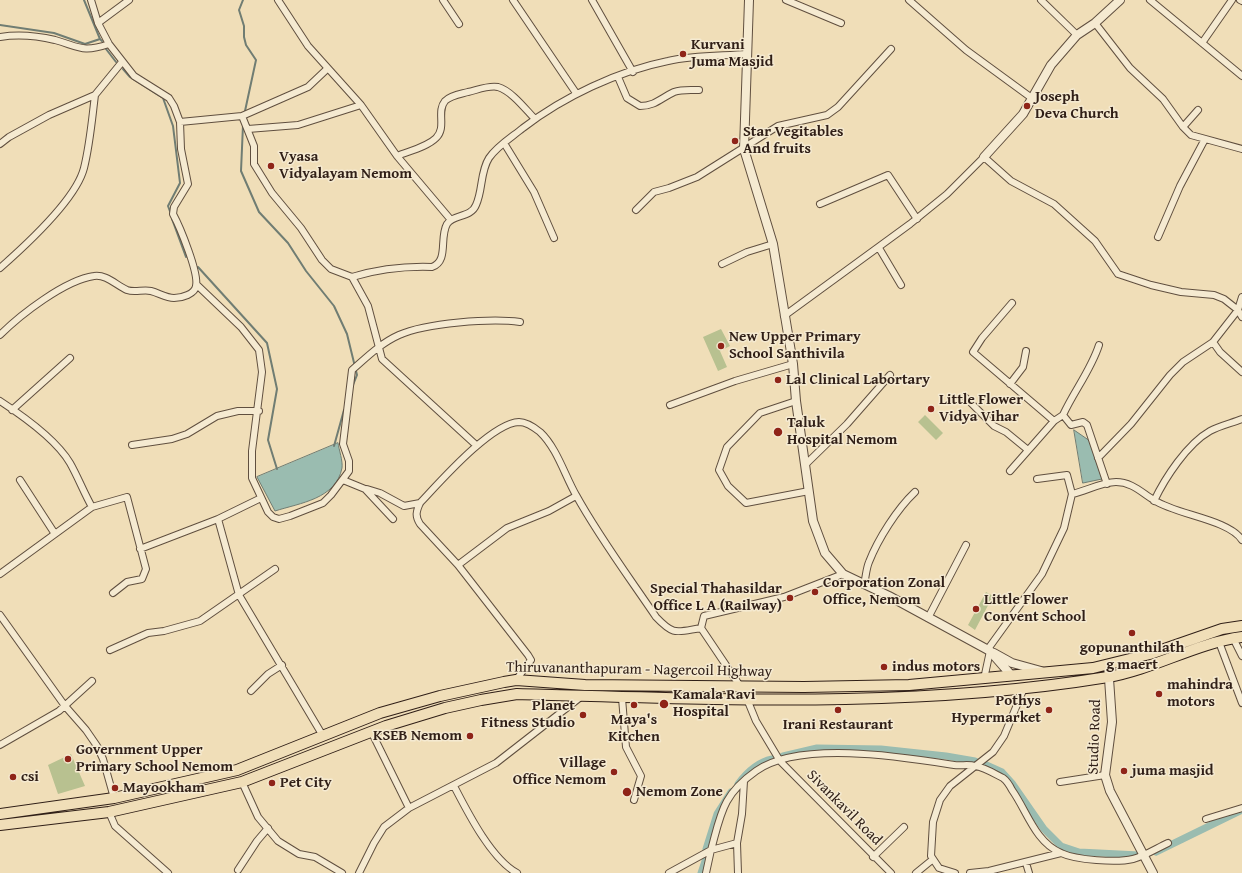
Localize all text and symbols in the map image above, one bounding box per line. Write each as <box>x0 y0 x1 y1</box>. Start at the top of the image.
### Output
place label: Kurvani Juma Masjid <box>691 36 773 71</box>
marker: Kurvani Juma Masjid <box>678 49 688 59</box>
place label: Joseph Deva Church <box>1035 88 1119 123</box>
marker: Joseph Deva Church <box>1022 101 1032 111</box>
place label: Star Vegitables And fruits <box>743 123 844 158</box>
marker: Star Vegitables And fruits <box>730 136 740 146</box>
place label: Vyasa Vidyalayam Nemom <box>279 148 412 183</box>
marker: Vyasa Vidyalayam Nemom <box>266 161 276 171</box>
place label: New Upper Primary School Santhivila <box>729 328 861 363</box>
marker: New Upper Primary School Santhivila <box>716 341 726 351</box>
place label: Lal Clinical Labortary <box>786 371 930 389</box>
marker: Lal Clinical Labortary <box>773 375 783 385</box>
place label: Little Flower Vidya Vihar <box>939 391 1023 426</box>
marker: Little Flower Vidya Vihar <box>926 404 936 414</box>
place label: Taluk Hospital Nemom <box>787 414 897 449</box>
marker: Taluk Hospital Nemom <box>772 426 784 438</box>
place label: Corporation Zonal Office, Nemom <box>823 574 945 609</box>
place label: Special Thahasildar Office L A (Railway) <box>650 580 782 615</box>
marker: Corporation Zonal Office, Nemom <box>810 587 820 597</box>
place label: Little Flower Convent School <box>984 591 1086 626</box>
marker: Special Thahasildar Office L A (Railway) <box>785 593 795 603</box>
marker: Little Flower Convent School <box>971 604 981 614</box>
marker: gopunanthilath g maert <box>1127 628 1137 638</box>
place label: gopunanthilath g maert <box>1080 639 1184 674</box>
place label: indus motors <box>892 658 980 676</box>
street label: Thiruvananthapuram - Nagercoil Highway <box>506 659 772 681</box>
marker: indus motors <box>879 662 889 672</box>
place label: mahindra motors <box>1167 676 1233 711</box>
place label: Kamala Ravi Hospital <box>673 686 755 721</box>
marker: mahindra motors <box>1154 689 1164 699</box>
place label: Pothys Hypermarket <box>951 692 1041 727</box>
place label: Planet Fitness Studio <box>481 697 575 732</box>
marker: Kamala Ravi Hospital <box>658 698 670 710</box>
street label: Studio Road <box>1085 699 1105 775</box>
marker: Maya's Kitchen <box>629 700 639 710</box>
marker: Irani Restaurant <box>833 705 843 715</box>
marker: Pothys Hypermarket <box>1044 705 1054 715</box>
marker: Planet Fitness Studio <box>578 710 588 720</box>
place label: Maya's Kitchen <box>608 711 660 746</box>
place label: Irani Restaurant <box>783 716 893 734</box>
place label: KSEB Nemom <box>373 727 462 745</box>
marker: KSEB Nemom <box>465 731 475 741</box>
place label: Government Upper Primary School Nemom <box>76 741 233 776</box>
marker: Government Upper Primary School Nemom <box>63 754 73 764</box>
place label: Village Office Nemom <box>513 754 606 789</box>
place label: juma masjid <box>1132 762 1214 780</box>
marker: juma masjid <box>1119 766 1129 776</box>
marker: Village Office Nemom <box>609 767 619 777</box>
street label: Sivankavil Road <box>803 767 885 849</box>
place label: csi <box>21 768 39 786</box>
marker: csi <box>8 772 18 782</box>
place label: Pet City <box>280 774 332 792</box>
marker: Pet City <box>267 778 277 788</box>
place label: Mayookham <box>123 779 205 797</box>
marker: Mayookham <box>110 783 120 793</box>
place label: Nemom Zone <box>636 783 723 801</box>
marker: Nemom Zone <box>621 786 633 798</box>

